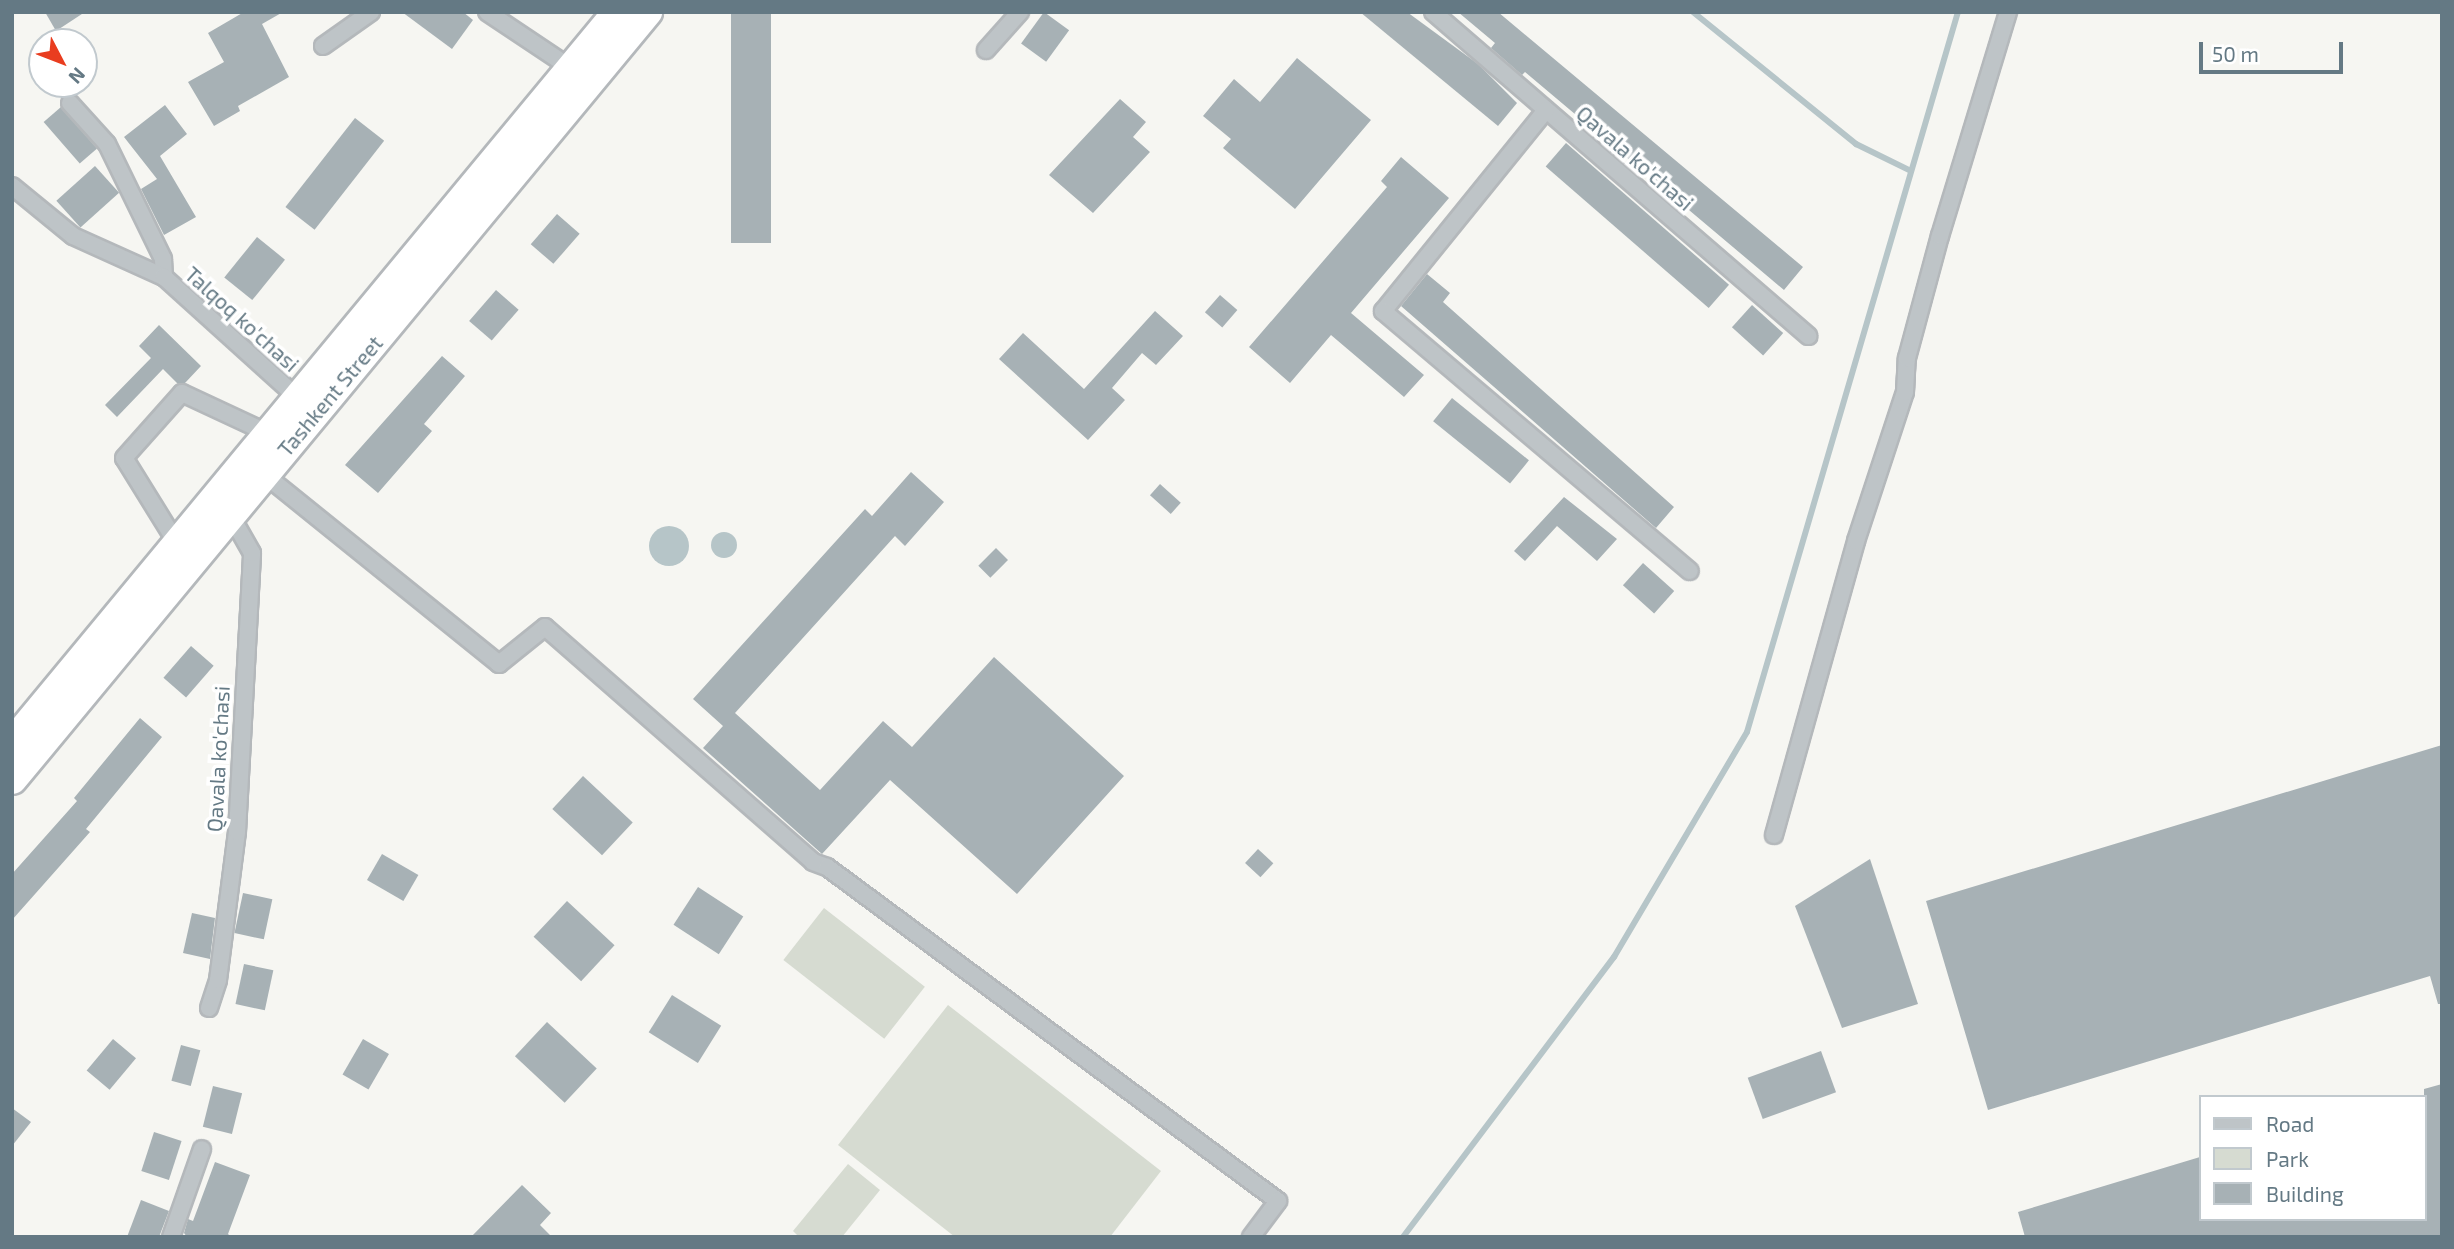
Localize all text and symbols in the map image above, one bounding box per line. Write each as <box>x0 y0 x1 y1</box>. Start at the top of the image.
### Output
north arrow <box>28 28 98 98</box>
scale bar <box>2202 28 2346 72</box>
text: 50 m <box>2212 41 2259 66</box>
text: N <box>64 63 91 89</box>
street label: Qavala ko'chasi <box>1571 100 1699 216</box>
street label: Talqoq ko'chasi <box>180 261 304 377</box>
street label: Tashkent Street <box>272 331 388 461</box>
street label: Qavala ko'chasi <box>202 685 234 833</box>
legend <box>2198 1095 2426 1221</box>
text: Road <box>2266 1111 2314 1136</box>
text: Park <box>2266 1146 2309 1171</box>
text: Building <box>2266 1181 2344 1206</box>

